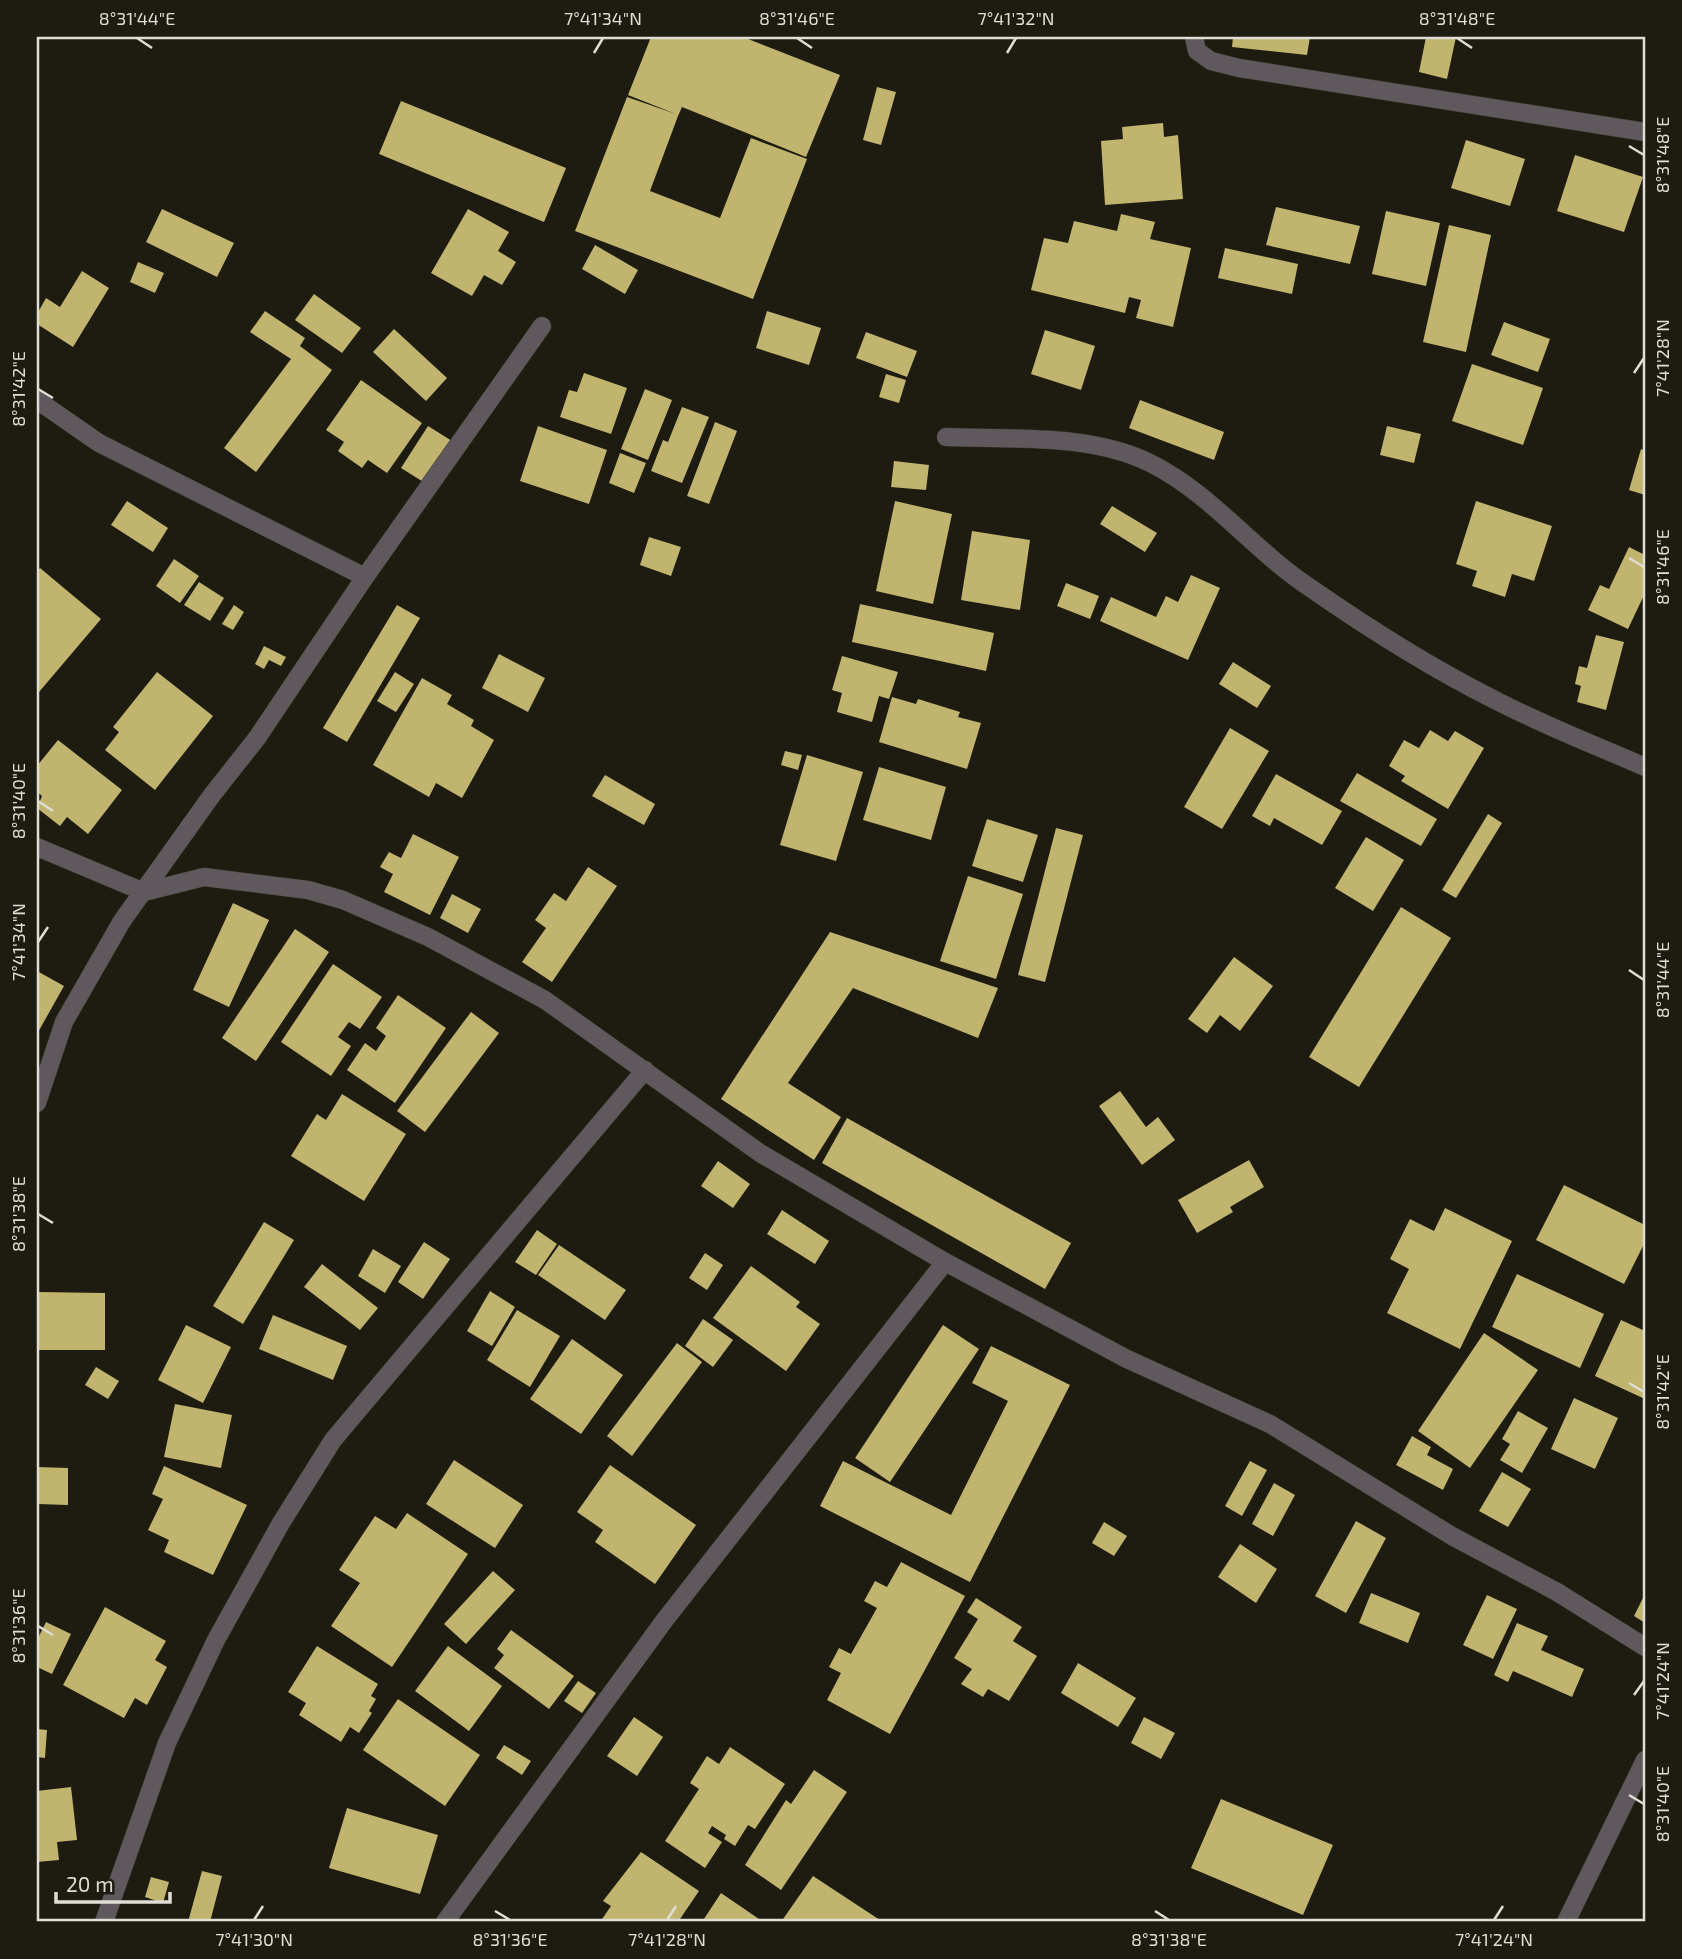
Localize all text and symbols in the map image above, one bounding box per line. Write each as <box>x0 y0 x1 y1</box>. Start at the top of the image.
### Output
text: 8°31'44"E <box>99 7 175 29</box>
text: 7°41'34"N <box>564 7 642 29</box>
text: 8°31'46"E <box>759 7 835 29</box>
text: 7°41'32"N <box>978 7 1054 29</box>
text: 8°31'48"E <box>1419 7 1495 29</box>
text: 8°31'48"E <box>1651 117 1673 193</box>
text: 7°41'28"N <box>1651 319 1673 397</box>
text: 8°31'42"E <box>7 351 29 427</box>
text: 8°31'46"E <box>1651 529 1673 605</box>
text: 8°31'40"E <box>7 763 29 839</box>
text: 7°41'34"N <box>7 903 29 981</box>
text: 8°31'44"E <box>1651 942 1673 1018</box>
text: 8°31'38"E <box>7 1176 29 1252</box>
text: 8°31'42"E <box>1651 1354 1673 1430</box>
text: 8°31'36"E <box>7 1588 29 1664</box>
text: 7°41'24"N <box>1651 1642 1673 1720</box>
text: 8°31'40"E <box>1651 1766 1673 1842</box>
scale bar <box>56 1861 170 1905</box>
text: 20 m <box>66 1871 114 1896</box>
text: 7°41'30"N <box>215 1928 293 1950</box>
text: 8°31'36"E <box>472 1928 548 1950</box>
text: 7°41'28"N <box>628 1928 706 1950</box>
text: 8°31'38"E <box>1131 1928 1207 1950</box>
text: 7°41'24"N <box>1455 1928 1533 1950</box>

